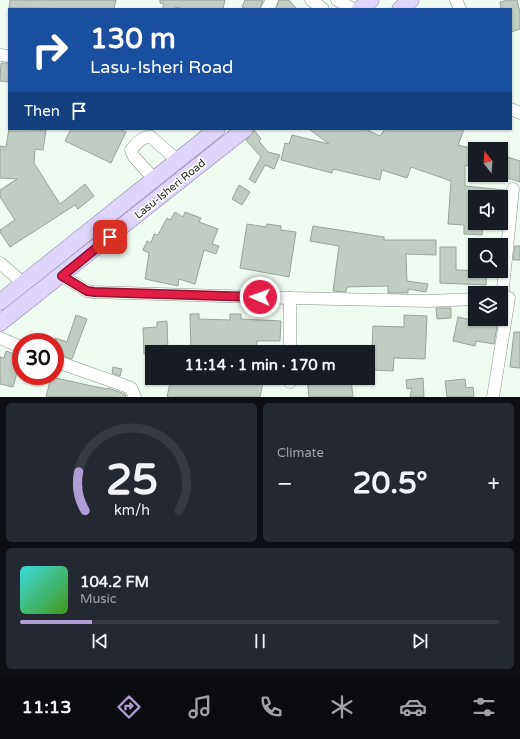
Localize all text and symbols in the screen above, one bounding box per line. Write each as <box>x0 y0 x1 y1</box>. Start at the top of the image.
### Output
text: 130 m <box>90 22 176 56</box>
icon: right <box>24 24 76 76</box>
text: Lasu-Isheri Road <box>90 56 233 78</box>
icon: arrive <box>68 100 90 122</box>
text: Then <box>24 102 60 120</box>
north arrow <box>468 142 508 182</box>
map controls <box>468 142 508 326</box>
street label: Lasu-Isheri Road <box>132 156 208 222</box>
button: sound <box>468 190 508 230</box>
pin <box>93 220 127 254</box>
icon: arrive <box>99 226 121 248</box>
button: search <box>468 238 508 278</box>
position arrow <box>239 276 281 318</box>
button: layers <box>468 286 508 326</box>
speed limit sign: 30 <box>12 333 64 385</box>
text: 11:14 · 1 min · 170 m <box>185 356 335 374</box>
text: Climate <box>277 445 324 461</box>
text: 25 <box>105 455 158 505</box>
text: 20.5° <box>353 465 428 502</box>
text: − <box>277 471 293 497</box>
text: + <box>488 471 500 497</box>
text: km/h <box>114 501 149 518</box>
text: 104.2 FM <box>80 573 149 591</box>
text: Music <box>80 591 117 607</box>
icon: previous <box>89 630 111 652</box>
icon: pause <box>249 630 271 652</box>
icon: next <box>409 630 431 652</box>
icon: directions <box>115 693 143 721</box>
icon: music <box>186 693 214 721</box>
icon: phone <box>257 693 285 721</box>
icon: climate <box>328 693 356 721</box>
icon: car <box>399 693 427 721</box>
icon: filters <box>470 693 498 721</box>
text: 11:13 <box>22 696 71 718</box>

